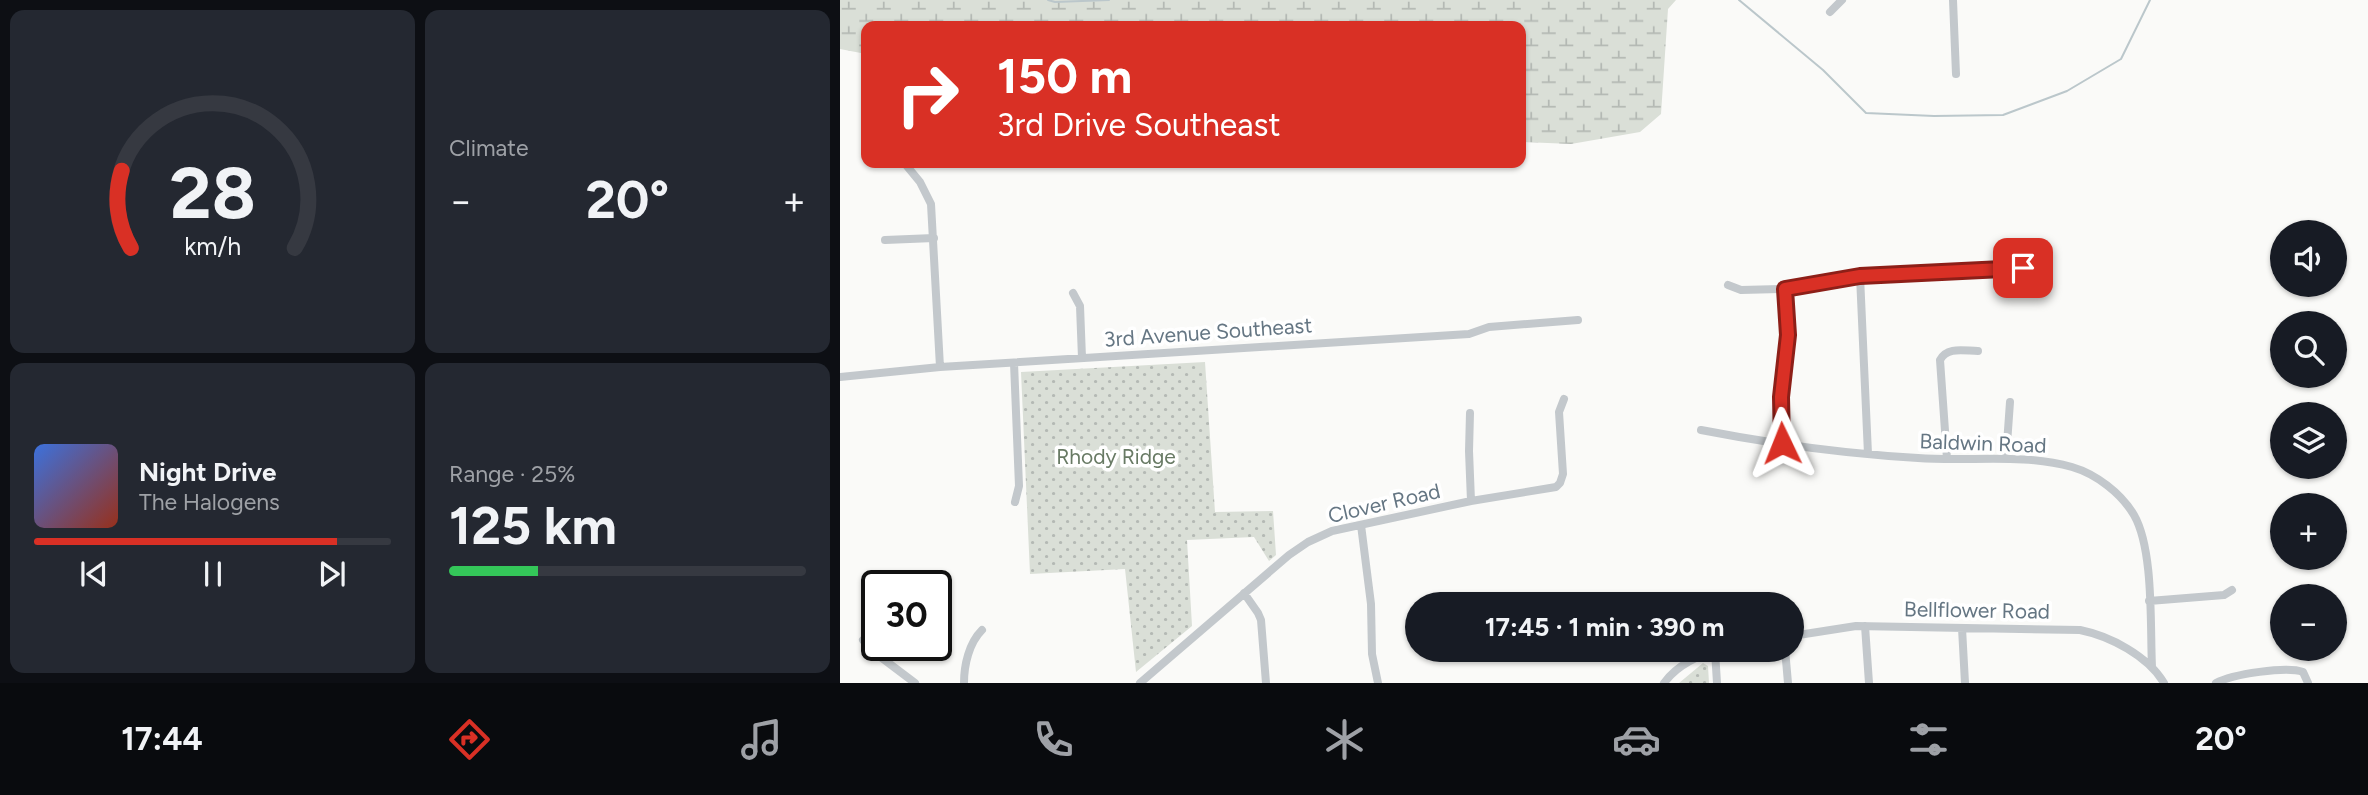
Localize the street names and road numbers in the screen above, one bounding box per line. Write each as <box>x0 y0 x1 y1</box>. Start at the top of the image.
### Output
street label: 3rd Avenue Southeast <box>1103 312 1313 352</box>
street label: Baldwin Road <box>1919 428 2047 458</box>
street label: Clover Road <box>1325 478 1443 528</box>
street label: Bellflower Road <box>1904 596 2050 624</box>

